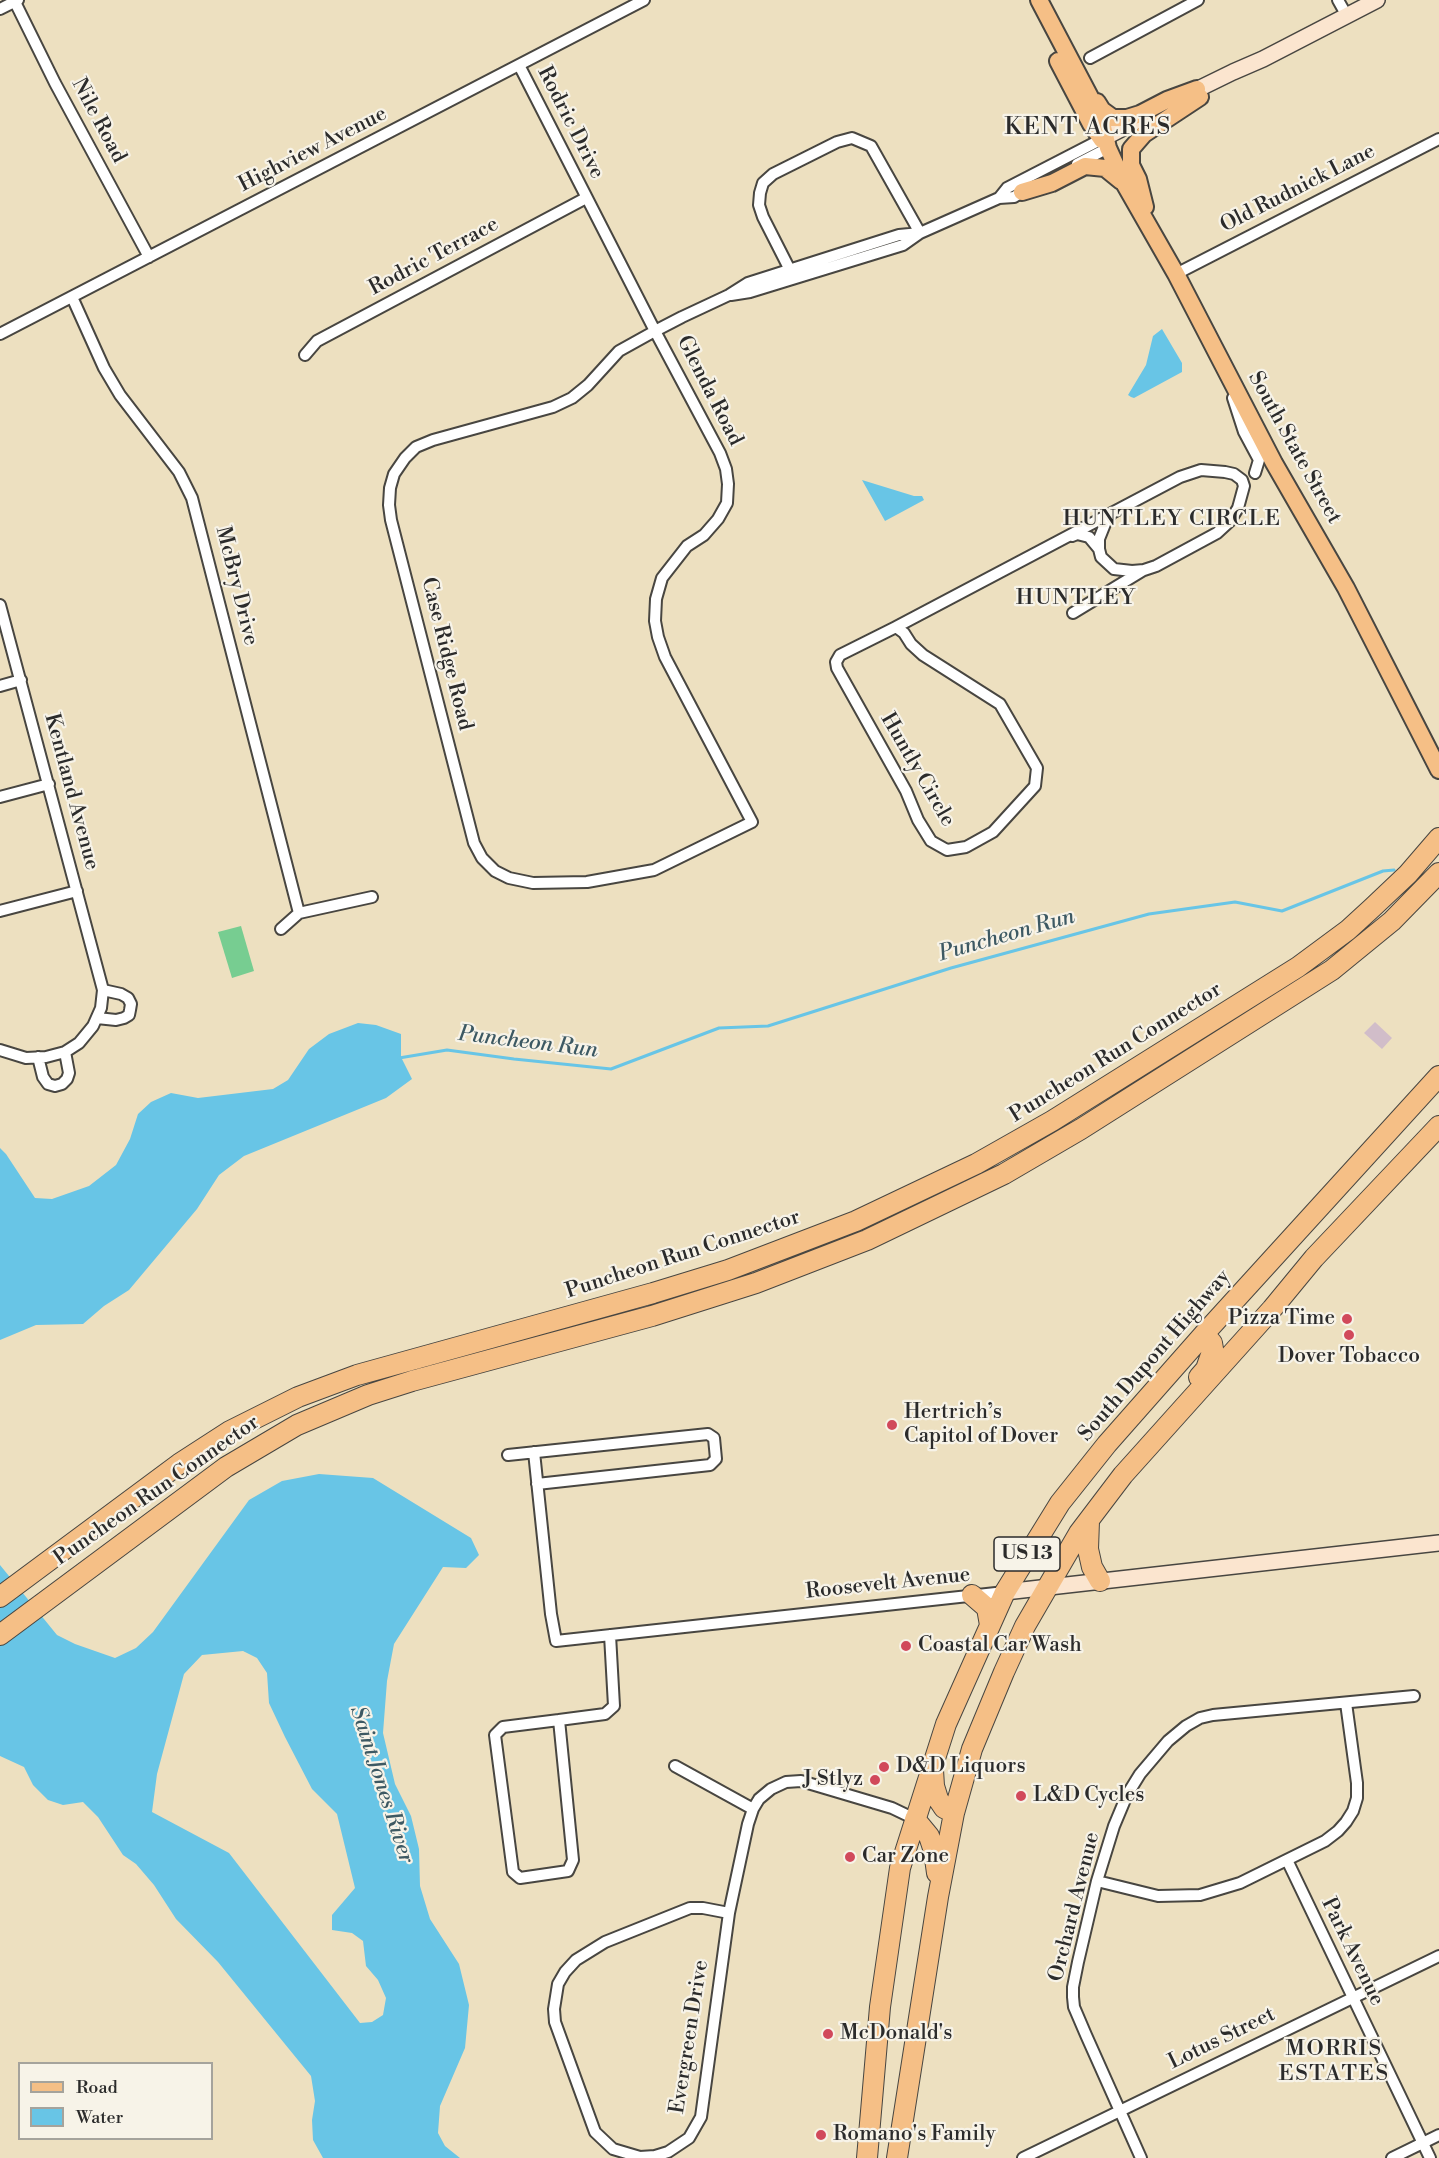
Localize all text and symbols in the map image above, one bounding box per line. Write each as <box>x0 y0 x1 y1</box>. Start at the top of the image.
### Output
street label: Rodric Drive <box>531 63 609 183</box>
street label: Nile Road <box>65 74 131 168</box>
street label: Highview Avenue <box>235 102 391 198</box>
district label: KENT ACRES <box>1004 114 1172 142</box>
street label: Old Rudnick Lane <box>1216 139 1380 239</box>
street label: Rodric Terrace <box>365 212 503 302</box>
street label: Glenda Road <box>670 332 748 450</box>
street label: South State Street <box>1242 368 1346 528</box>
district label: HUNTLEY CIRCLE <box>1063 507 1281 533</box>
street label: McBry Drive <box>209 524 263 648</box>
street label: Case Ridge Road <box>415 575 477 733</box>
district label: HUNTLEY <box>1016 586 1136 612</box>
street label: Huntly Circle <box>874 709 960 831</box>
street label: Kentland Avenue <box>38 711 104 873</box>
water label: Puncheon Run <box>936 904 1078 968</box>
street label: Puncheon Run Connector <box>1005 977 1227 1129</box>
water label: Puncheon Run <box>457 1021 599 1065</box>
street label: Puncheon Run Connector <box>563 1205 803 1305</box>
street label: South Dupont Highway <box>1074 1265 1236 1447</box>
place label: Pizza Time <box>1228 1306 1335 1332</box>
marker: Pizza Time <box>1340 1312 1354 1326</box>
marker: Dover Tobacco <box>1342 1328 1356 1342</box>
place label: Dover Tobacco <box>1278 1344 1420 1370</box>
place label: Hertrich’s Capitol of Dover <box>904 1400 1058 1450</box>
street label: Puncheon Run Connector <box>49 1410 265 1572</box>
marker: Hertrich’s Capitol of Dover <box>885 1418 899 1432</box>
road number: US 13 <box>994 1537 1060 1571</box>
street label: Roosevelt Avenue <box>804 1563 972 1605</box>
place label: Coastal Car Wash <box>918 1633 1082 1659</box>
marker: Coastal Car Wash <box>899 1639 913 1653</box>
water label: Saint Jones River <box>343 1703 419 1867</box>
place label: D&D Liquors <box>896 1754 1026 1780</box>
marker: D&D Liquors <box>877 1760 891 1774</box>
place label: J Stlyz <box>803 1767 863 1793</box>
marker: J Stlyz <box>868 1773 882 1787</box>
place label: L&D Cycles <box>1033 1783 1145 1809</box>
marker: L&D Cycles <box>1014 1789 1028 1803</box>
street label: Orchard Avenue <box>1044 1830 1106 1984</box>
place label: Car Zone <box>862 1844 949 1870</box>
marker: Car Zone <box>843 1850 857 1864</box>
street label: Park Avenue <box>1315 1894 1389 2010</box>
street label: Evergreen Drive <box>665 1958 715 2116</box>
street label: Lotus Street <box>1165 2002 1279 2076</box>
place label: McDonald's <box>840 2021 952 2047</box>
marker: McDonald's <box>821 2027 835 2041</box>
district label: MORRIS ESTATES <box>1278 2037 1390 2088</box>
legend <box>18 2062 213 2140</box>
text: Road <box>76 2076 118 2099</box>
text: Water <box>76 2106 123 2129</box>
place label: Romano's Family <box>833 2122 996 2148</box>
marker: Romano's Family <box>814 2128 828 2142</box>

